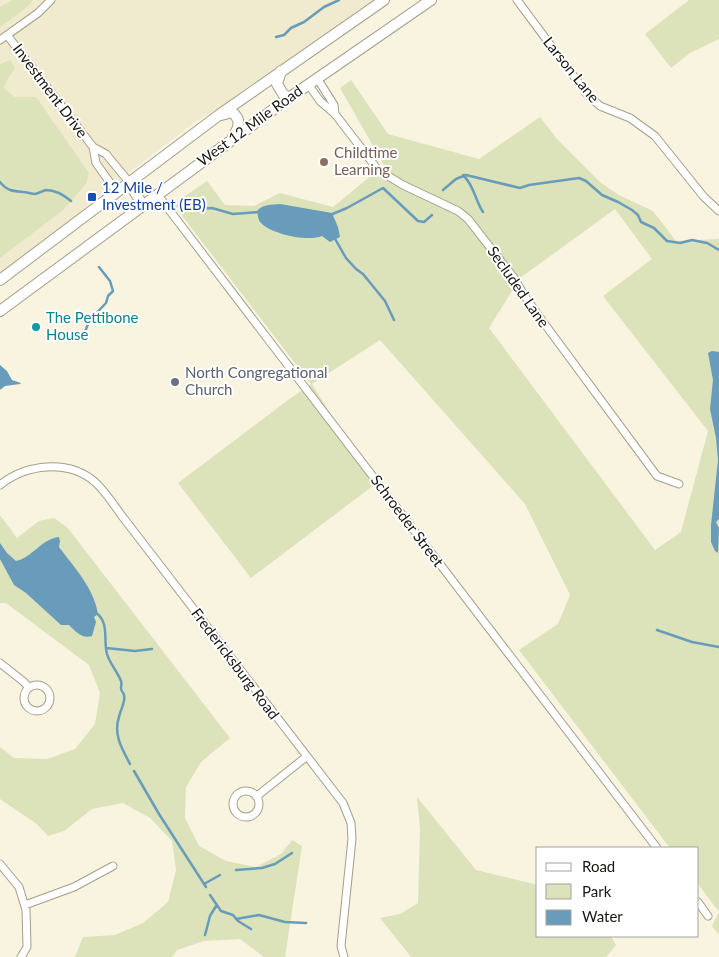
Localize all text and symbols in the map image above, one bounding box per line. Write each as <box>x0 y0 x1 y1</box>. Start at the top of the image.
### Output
street label: Larson Lane <box>540 33 604 106</box>
street label: Investment Drive <box>10 40 92 141</box>
street label: West 12 Mile Road <box>193 81 305 169</box>
place label: Childtime Learning <box>334 143 398 178</box>
marker: Childtime Learning <box>318 156 330 168</box>
place label: 12 Mile / Investment (EB) <box>102 178 206 213</box>
marker: 12 Mile / Investment (EB) <box>86 191 98 203</box>
street label: Secluded Lane <box>484 242 554 331</box>
place label: The Pettibone House <box>46 308 139 343</box>
marker: The Pettibone House <box>30 321 42 333</box>
place label: North Congregational Church <box>185 363 328 398</box>
marker: North Congregational Church <box>169 376 181 388</box>
street label: Schroeder Street <box>368 471 448 570</box>
street label: Fredericksburg Road <box>188 604 283 723</box>
legend <box>536 847 699 937</box>
text: Road <box>582 857 615 875</box>
text: Park <box>582 882 612 900</box>
text: Water <box>582 907 623 925</box>

